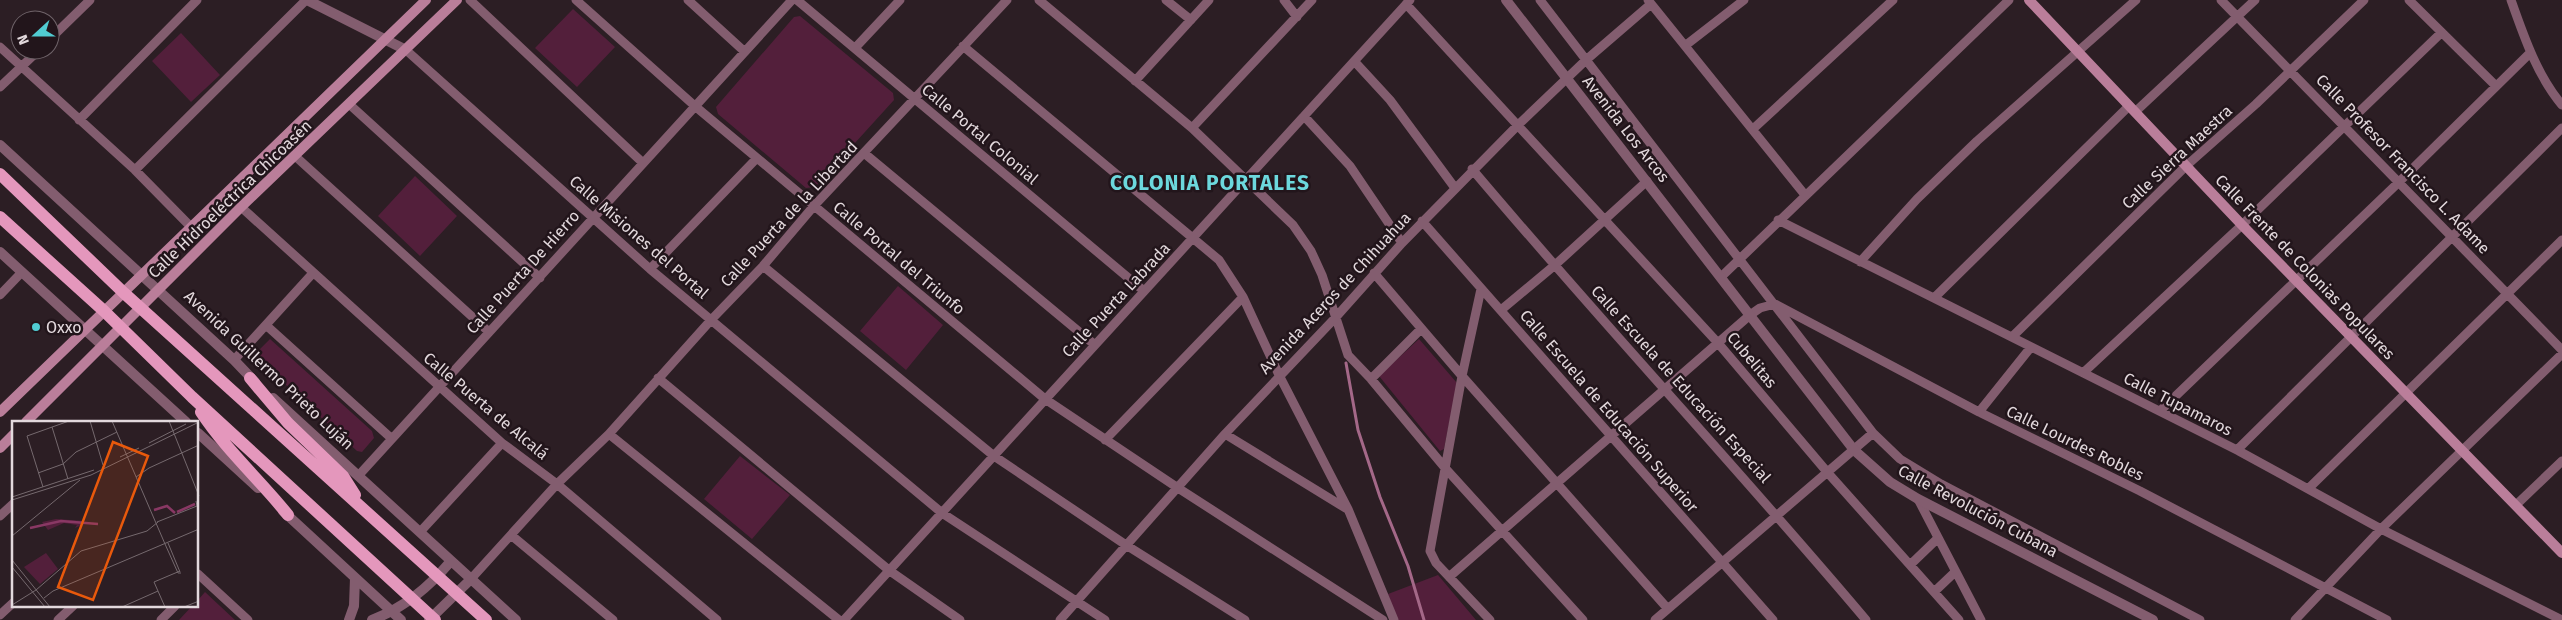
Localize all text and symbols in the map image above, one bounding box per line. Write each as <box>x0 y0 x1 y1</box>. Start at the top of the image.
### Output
north arrow <box>10 10 60 60</box>
text: N <box>14 32 33 47</box>
street label: Calle Profesor Francisco L. Adame <box>2312 70 2494 258</box>
street label: Avenida Los Arcos <box>1579 72 1673 186</box>
street label: Calle Portal Colonial <box>918 80 1042 188</box>
street label: Calle Sierra Maestra <box>2118 101 2236 213</box>
street label: Calle Hidroeléctrica Chicoasén <box>144 116 316 282</box>
street label: Calle Puerta de la Libertad <box>717 137 861 291</box>
district label: COLONIA PORTALES <box>1110 170 1310 196</box>
street label: Calle Frente de Colonias Populares <box>2211 170 2399 364</box>
street label: Calle Misiones del Portal <box>566 171 713 303</box>
street label: Calle Portal del Triunfo <box>829 197 969 319</box>
street label: Calle Puerta De Hierro <box>462 206 584 338</box>
street label: Avenida Aceros de Chihuahua <box>1255 208 1415 378</box>
street label: Calle Puerta Labrada <box>1058 239 1174 361</box>
street label: Calle Escuela de Educación Especial <box>1587 281 1775 487</box>
street label: Avenida Guillermo Prieto Luján <box>180 286 358 454</box>
street label: Calle Escuela de Educación Superior <box>1516 306 1703 517</box>
place label: Oxxo <box>46 318 82 337</box>
marker: Oxxo <box>30 321 42 333</box>
street label: Cubelitas <box>1723 328 1781 392</box>
street label: Calle Puerta de Alcalá <box>420 348 552 464</box>
street label: Calle Tupamaros <box>2120 368 2236 440</box>
street label: Calle Lourdes Robles <box>2003 401 2147 485</box>
inset map <box>12 421 199 608</box>
street label: Calle Revolución Cubana <box>1895 461 2061 561</box>

